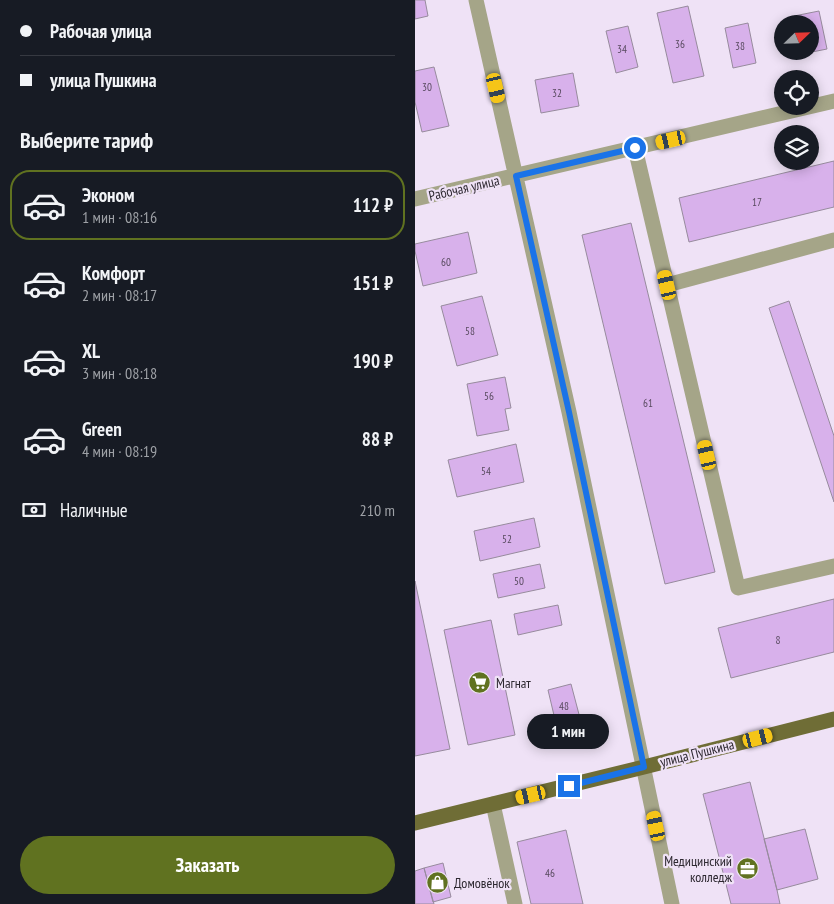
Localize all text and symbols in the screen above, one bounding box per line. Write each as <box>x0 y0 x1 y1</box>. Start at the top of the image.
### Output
north arrow <box>774 15 819 60</box>
map controls <box>774 15 819 170</box>
text: Рабочая улица <box>50 19 152 43</box>
house number: 36 <box>675 37 685 51</box>
house number: 38 <box>735 39 745 53</box>
house number: 34 <box>617 42 627 56</box>
text: улица Пушкина <box>50 68 157 92</box>
button: locate <box>774 70 819 115</box>
car <box>485 72 506 104</box>
house number: 30 <box>422 80 432 94</box>
house number: 32 <box>552 86 562 100</box>
button: layers <box>774 125 819 170</box>
text: Выберите тариф <box>20 126 153 154</box>
car <box>654 129 687 151</box>
route start <box>624 137 646 159</box>
street label: Рабочая улица <box>427 171 501 205</box>
icon: car <box>22 183 67 228</box>
text: Эконом <box>82 183 135 207</box>
text: 112 ₽ <box>353 193 393 217</box>
house number: 17 <box>752 195 762 209</box>
text: 1 мин · 08:16 <box>82 207 157 227</box>
house number: 60 <box>441 255 451 269</box>
icon: car <box>22 261 67 306</box>
text: Комфорт <box>82 261 145 285</box>
car <box>656 269 677 301</box>
text: 151 ₽ <box>353 271 393 295</box>
text: 2 мин · 08:17 <box>82 285 157 305</box>
house number: 58 <box>465 324 475 338</box>
icon: car <box>22 339 67 384</box>
text: XL <box>82 339 100 363</box>
text: 190 ₽ <box>353 349 393 373</box>
text: 3 мин · 08:18 <box>82 363 157 383</box>
house number: 56 <box>484 389 494 403</box>
house number: 61 <box>643 396 653 410</box>
icon: car <box>22 417 67 462</box>
text: Green <box>82 417 122 441</box>
text: 88 ₽ <box>362 427 393 451</box>
car <box>696 439 717 471</box>
text: 4 мин · 08:19 <box>82 441 157 461</box>
house number: 54 <box>481 464 491 478</box>
icon: cash <box>20 496 48 524</box>
text: Наличные <box>60 498 128 522</box>
text: 210 m <box>360 500 395 520</box>
house number: 52 <box>502 532 512 546</box>
house number: 50 <box>514 574 524 588</box>
house number: 8 <box>776 633 781 647</box>
supermarket icon: Магнат <box>468 671 492 695</box>
place label: Магнат <box>496 674 531 692</box>
house number: 48 <box>559 699 569 713</box>
callout: 1 мин <box>528 714 610 748</box>
text: 1 мин <box>551 721 585 741</box>
car <box>741 727 774 749</box>
street label: улица Пушкина <box>658 735 736 771</box>
route end <box>558 775 580 797</box>
car <box>514 784 547 806</box>
car <box>645 810 666 842</box>
button: Заказать <box>20 836 395 894</box>
place label: Медицинский колледж <box>664 852 732 886</box>
office icon: Медицинский колледж <box>736 857 760 881</box>
house number: 46 <box>545 866 555 880</box>
shop icon: Домовёнок <box>426 871 450 895</box>
place label: Домовёнок <box>454 874 510 892</box>

